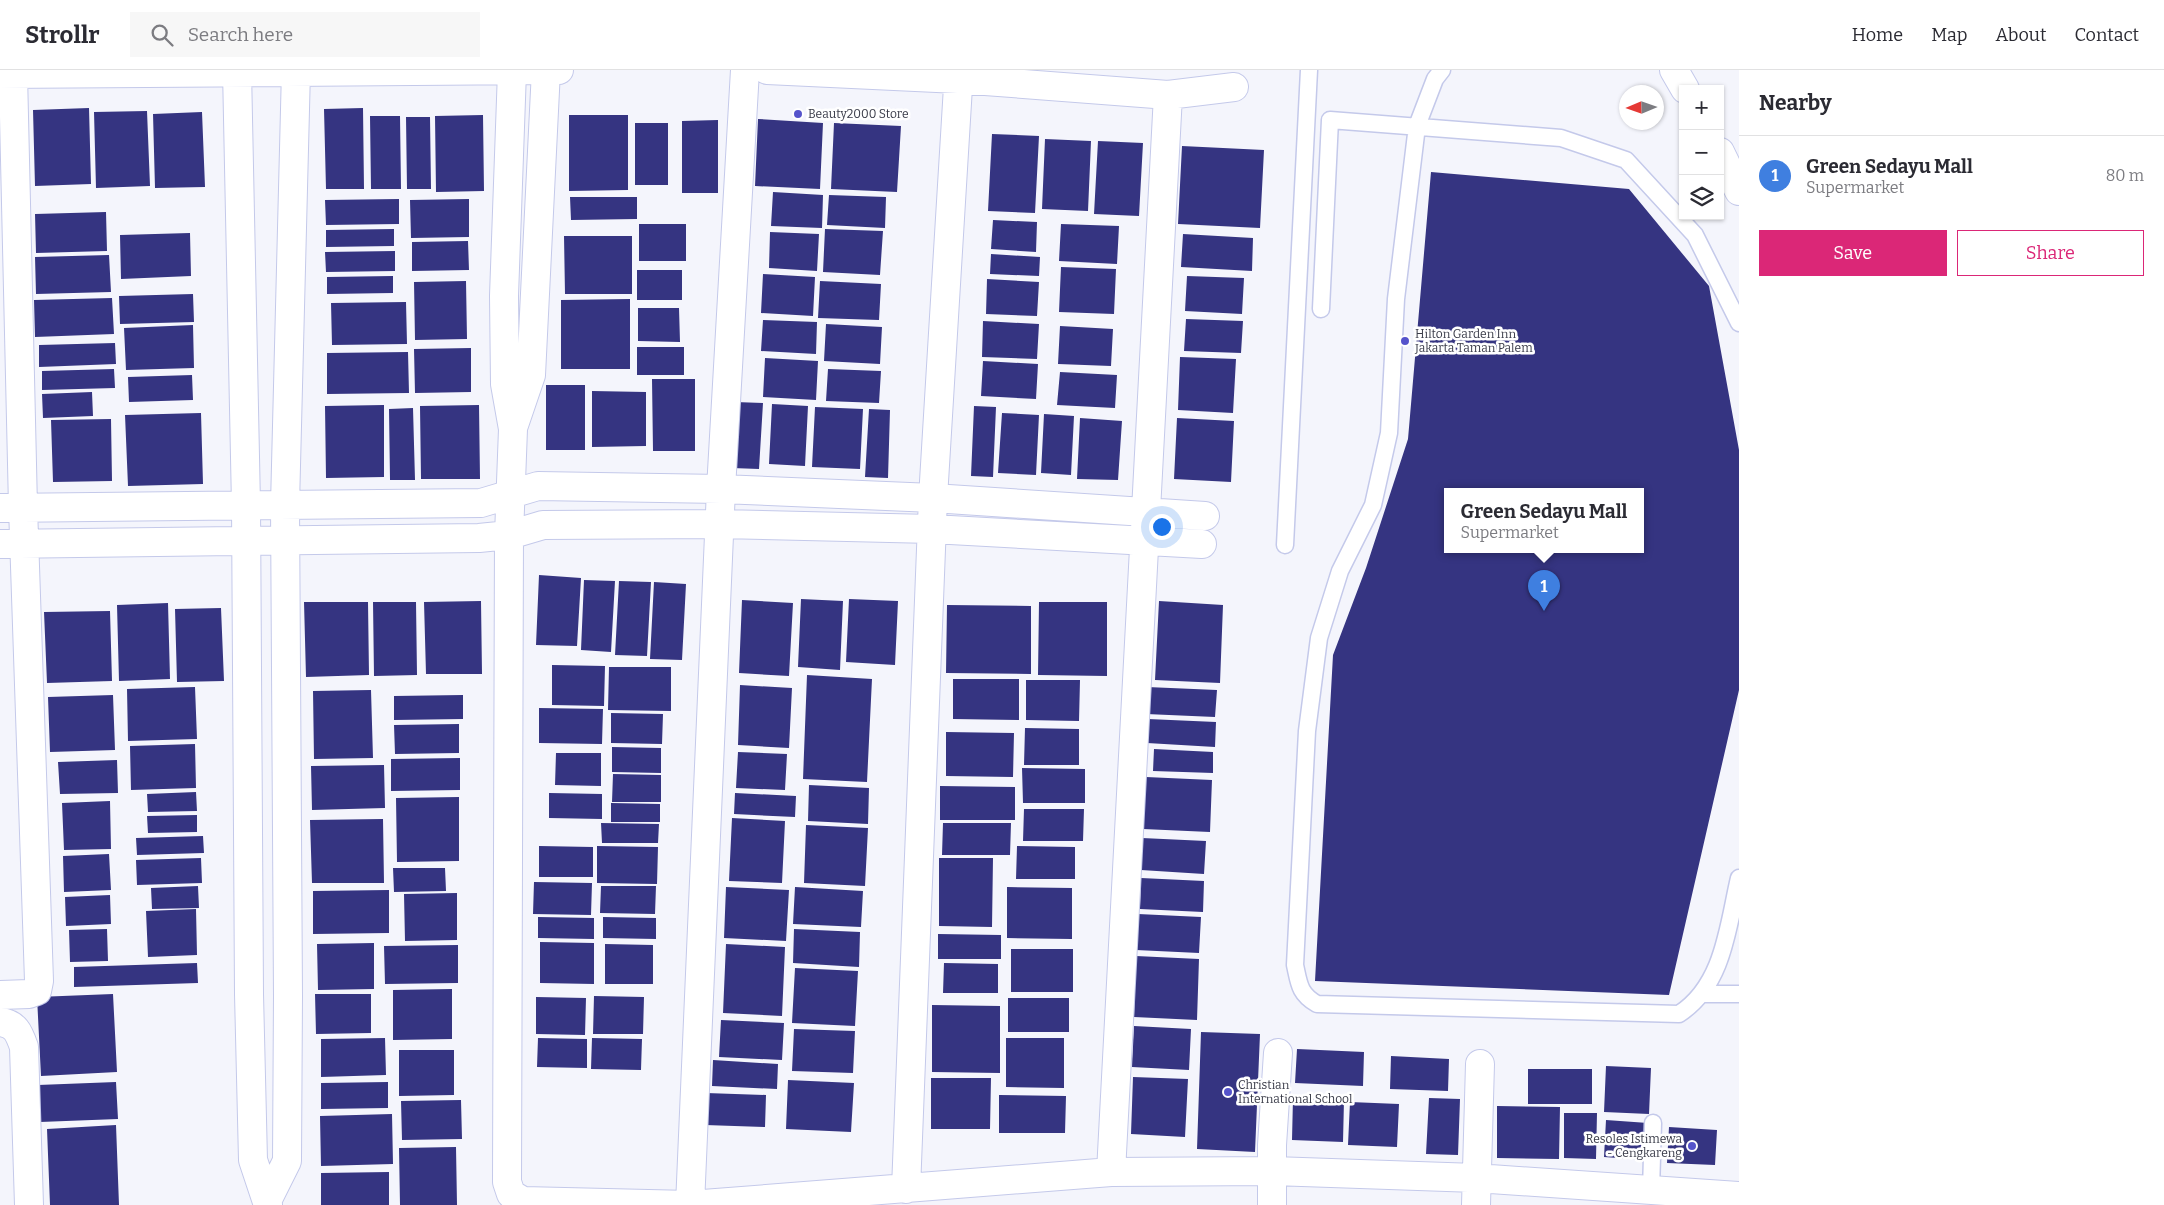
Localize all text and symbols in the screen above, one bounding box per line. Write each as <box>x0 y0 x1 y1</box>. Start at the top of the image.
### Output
search box <box>130 12 480 57</box>
text: Strollr <box>25 21 100 49</box>
icon: search <box>148 21 176 49</box>
text: Search here <box>188 23 293 46</box>
text: Home <box>1852 24 1903 46</box>
text: Map <box>1931 24 1967 46</box>
text: About <box>1995 24 2046 46</box>
text: Contact <box>2074 24 2139 46</box>
north arrow <box>1619 85 1664 130</box>
map controls <box>1679 85 1724 220</box>
button: + <box>1679 85 1724 130</box>
text: Nearby <box>1759 90 1832 116</box>
place label: Beauty2000 Store <box>808 107 908 121</box>
marker: Beauty2000 Store <box>792 108 804 120</box>
button: − <box>1679 130 1724 175</box>
text: Green Sedayu Mall <box>1806 155 1973 178</box>
text: 1 <box>1772 166 1778 185</box>
text: 80 m <box>2106 166 2144 185</box>
button: layers <box>1679 175 1724 220</box>
text: Supermarket <box>1806 178 1904 197</box>
button: Save <box>1759 230 1947 276</box>
button: Share <box>1957 230 2144 276</box>
place label: Hilton Garden Inn Jakarta Taman Palem <box>1414 327 1533 355</box>
marker: Hilton Garden Inn Jakarta Taman Palem <box>1399 335 1411 347</box>
popup <box>1444 488 1644 553</box>
text: Green Sedayu Mall <box>1461 500 1627 523</box>
your location <box>1149 514 1175 540</box>
text: Supermarket <box>1461 523 1559 542</box>
pin: 1 <box>1528 570 1560 611</box>
place label: Christian International School <box>1238 1078 1353 1106</box>
marker: Christian International School <box>1222 1086 1234 1098</box>
place label: Resoles Istimewa - Cengkareng <box>1586 1132 1682 1160</box>
marker: Resoles Istimewa - Cengkareng <box>1686 1140 1698 1152</box>

